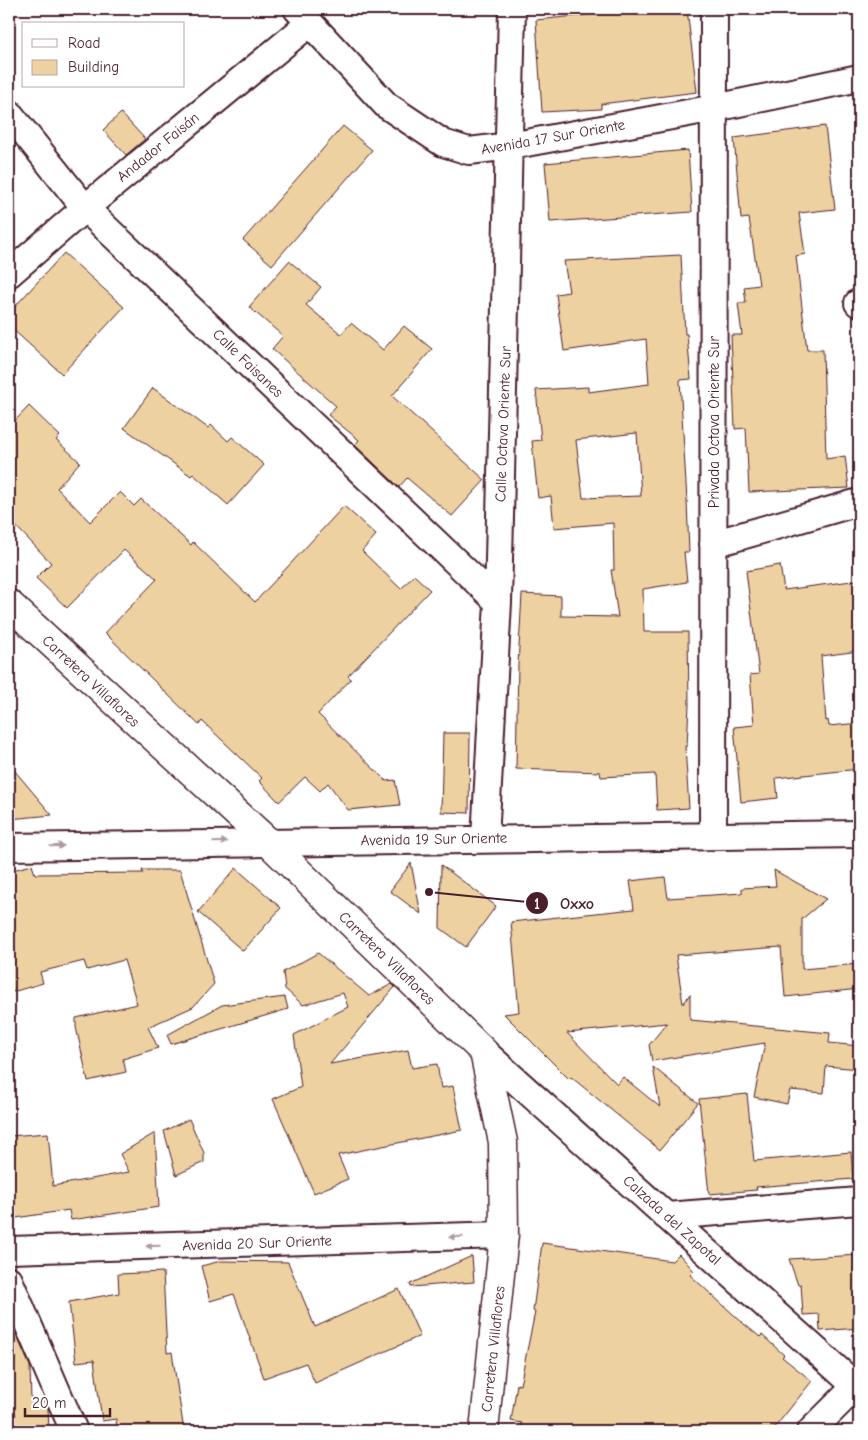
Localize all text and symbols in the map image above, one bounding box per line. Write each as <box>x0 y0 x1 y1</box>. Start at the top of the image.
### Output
legend <box>22 22 185 88</box>
text: Road <box>68 34 100 52</box>
text: Building <box>68 58 119 76</box>
street label: Andador Faisán <box>113 108 203 186</box>
street label: Avenida 17 Sur Oriente <box>480 115 627 159</box>
street label: Calle Faisanes <box>209 325 287 401</box>
street label: Privada Octava Oriente Sur <box>705 336 723 508</box>
street label: Calle Octava Oriente Sur <box>491 346 515 502</box>
street label: Carretera Villaflores <box>39 631 143 731</box>
street label: Avenida 19 Sur Oriente <box>361 829 508 849</box>
one-way arrow <box>212 838 228 846</box>
one-way arrow <box>50 842 66 850</box>
callout: Oxxo <box>525 888 604 919</box>
text: 1 <box>534 895 540 913</box>
text: Oxxo <box>560 895 594 913</box>
street label: Carretera Villaflores <box>335 908 439 1008</box>
street label: Calzada del Zapotal <box>619 1171 725 1269</box>
street label: Avenida 20 Sur Oriente <box>182 1231 333 1255</box>
one-way arrow <box>447 1233 463 1241</box>
one-way arrow <box>145 1242 161 1250</box>
street label: Carretera Villaflores <box>477 1285 509 1413</box>
scale bar <box>25 1385 110 1417</box>
text: 20 m <box>32 1394 66 1412</box>

